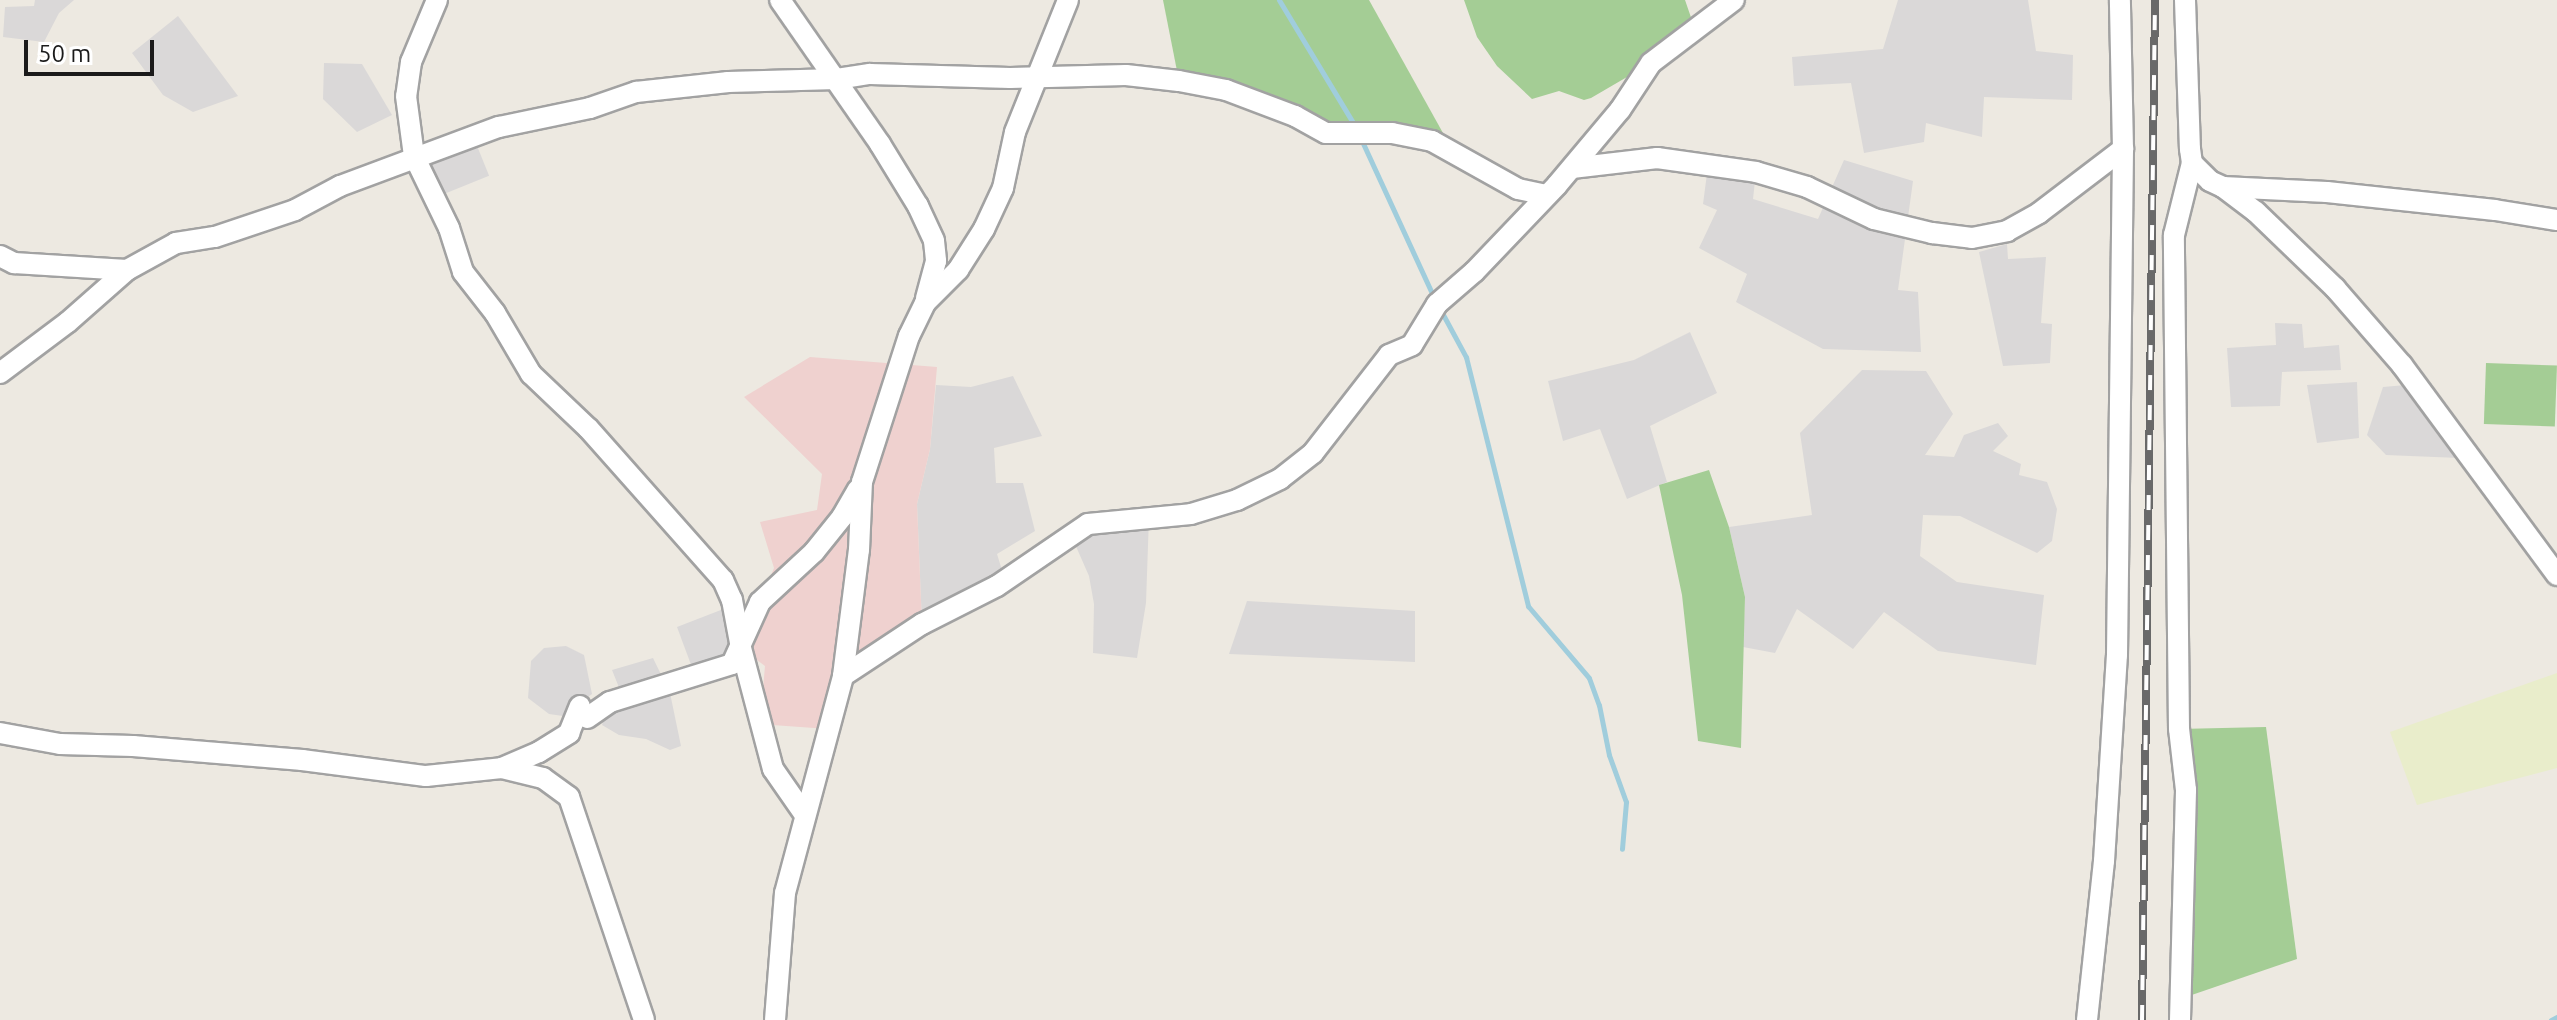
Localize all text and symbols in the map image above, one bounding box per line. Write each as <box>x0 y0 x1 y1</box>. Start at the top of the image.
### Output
scale bar <box>28 24 158 74</box>
text: 50 m <box>38 40 91 67</box>

